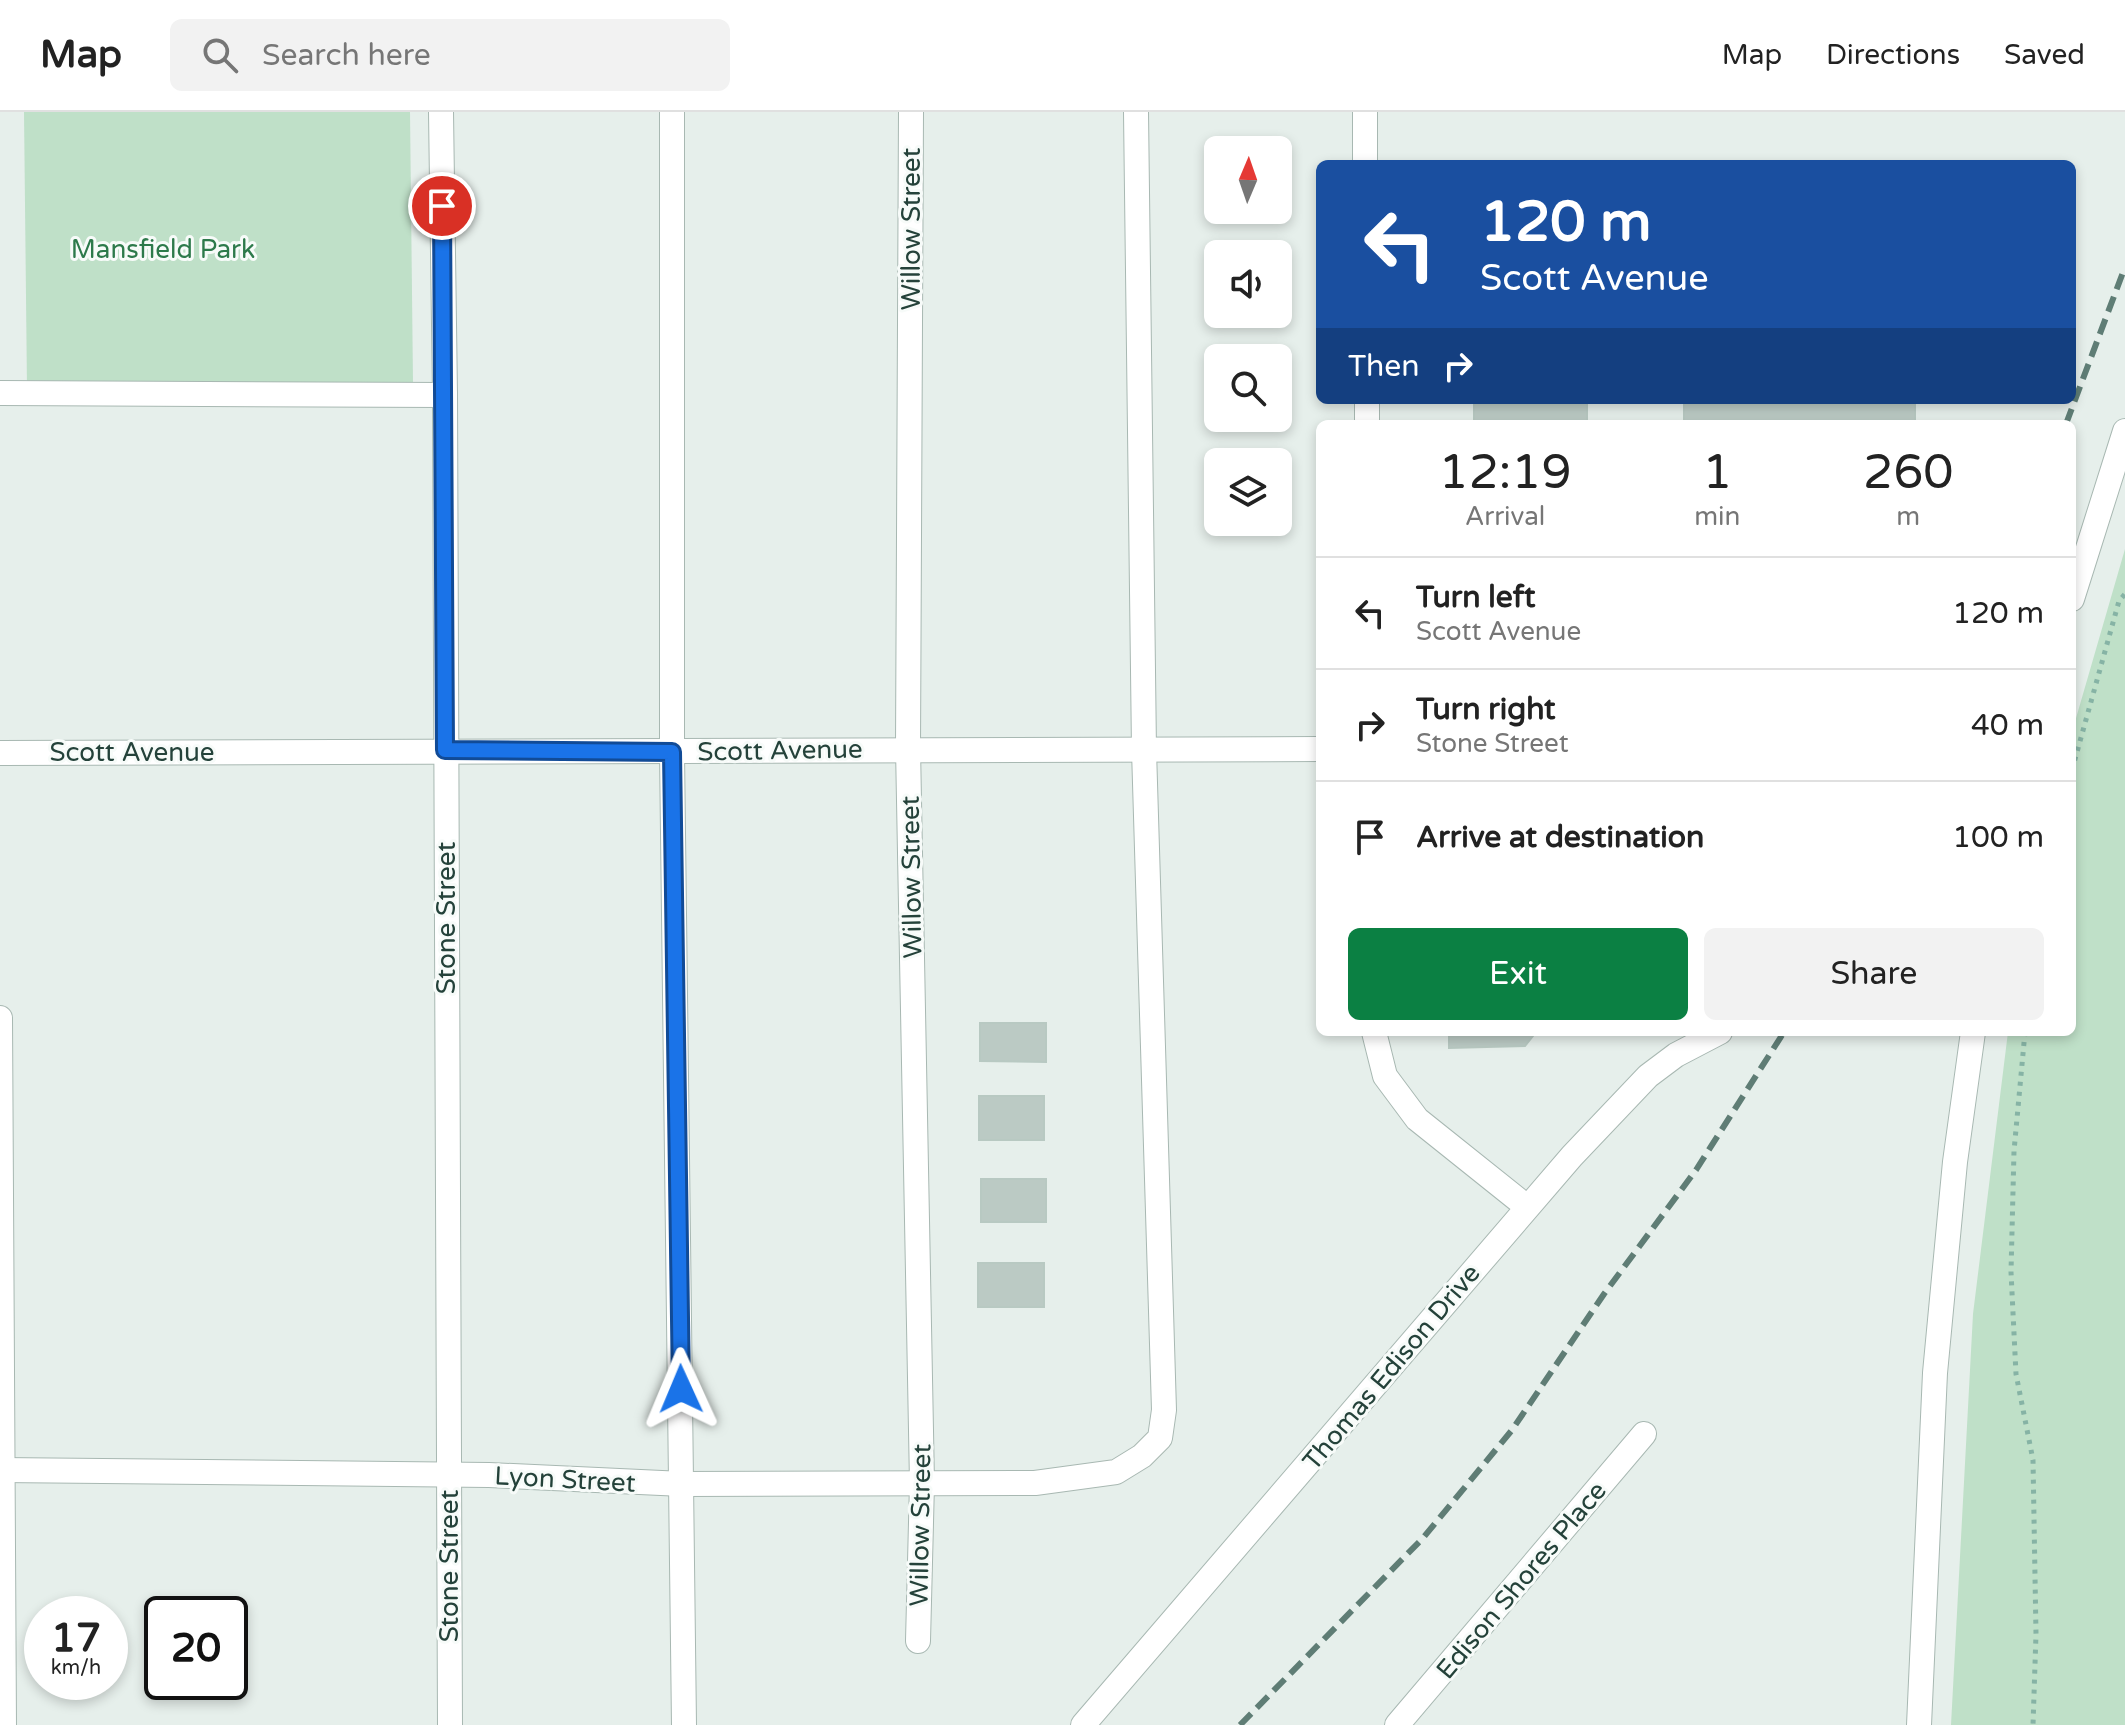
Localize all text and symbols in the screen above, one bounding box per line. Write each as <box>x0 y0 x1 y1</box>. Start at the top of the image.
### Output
search box <box>170 19 730 91</box>
text: Map <box>40 32 122 78</box>
icon: search <box>198 33 242 77</box>
text: Search here <box>262 37 431 74</box>
text: Map <box>1722 38 1782 72</box>
text: Directions <box>1826 38 1960 72</box>
text: Saved <box>2004 38 2085 72</box>
north arrow <box>1204 136 1292 224</box>
map controls <box>1204 136 1292 536</box>
street label: Willow Street <box>896 148 927 310</box>
pin <box>408 172 476 240</box>
icon: arrive <box>420 184 464 228</box>
text: 120 m <box>1480 189 1651 256</box>
icon: left <box>1348 192 1452 296</box>
park label: Mansfield Park <box>71 234 255 265</box>
button: sound <box>1204 240 1292 328</box>
text: Scott Avenue <box>1480 257 1709 300</box>
button: search <box>1204 344 1292 432</box>
icon: right <box>1436 344 1480 388</box>
text: Then <box>1348 348 1420 385</box>
text: 12:19 <box>1439 444 1572 502</box>
text: 1 <box>1702 444 1732 502</box>
text: 260 <box>1863 444 1953 502</box>
button: layers <box>1204 448 1292 536</box>
text: Arrival <box>1465 501 1545 532</box>
text: min <box>1694 501 1740 532</box>
text: m <box>1896 501 1920 532</box>
text: Turn left <box>1416 579 1535 616</box>
icon: left <box>1348 591 1392 635</box>
text: 120 m <box>1952 595 2044 632</box>
text: Scott Avenue <box>1416 616 1581 647</box>
text: Turn right <box>1416 691 1556 728</box>
icon: right <box>1348 703 1392 747</box>
text: 40 m <box>1971 707 2044 744</box>
text: Stone Street <box>1416 728 1569 759</box>
street label: Scott Avenue <box>697 734 863 767</box>
street label: Scott Avenue <box>49 737 215 768</box>
street label: Willow Street <box>895 795 928 959</box>
icon: arrive <box>1348 815 1392 859</box>
text: Arrive at destination <box>1416 819 1704 856</box>
text: 100 m <box>1952 819 2044 856</box>
street label: Stone Street <box>431 842 462 994</box>
button: Exit <box>1348 928 1688 1020</box>
button: Share <box>1704 928 2044 1020</box>
street label: Thomas Edison Drive <box>1296 1258 1487 1477</box>
position arrow <box>639 1347 723 1431</box>
street label: Willow Street <box>904 1443 937 1607</box>
street label: Lyon Street <box>494 1460 636 1499</box>
street label: Edison Shores Place <box>1430 1475 1613 1685</box>
street label: Stone Street <box>434 1490 465 1642</box>
speed limit sign: 20 <box>144 1596 248 1700</box>
text: 17 <box>51 1614 101 1662</box>
text: km/h <box>51 1656 101 1680</box>

